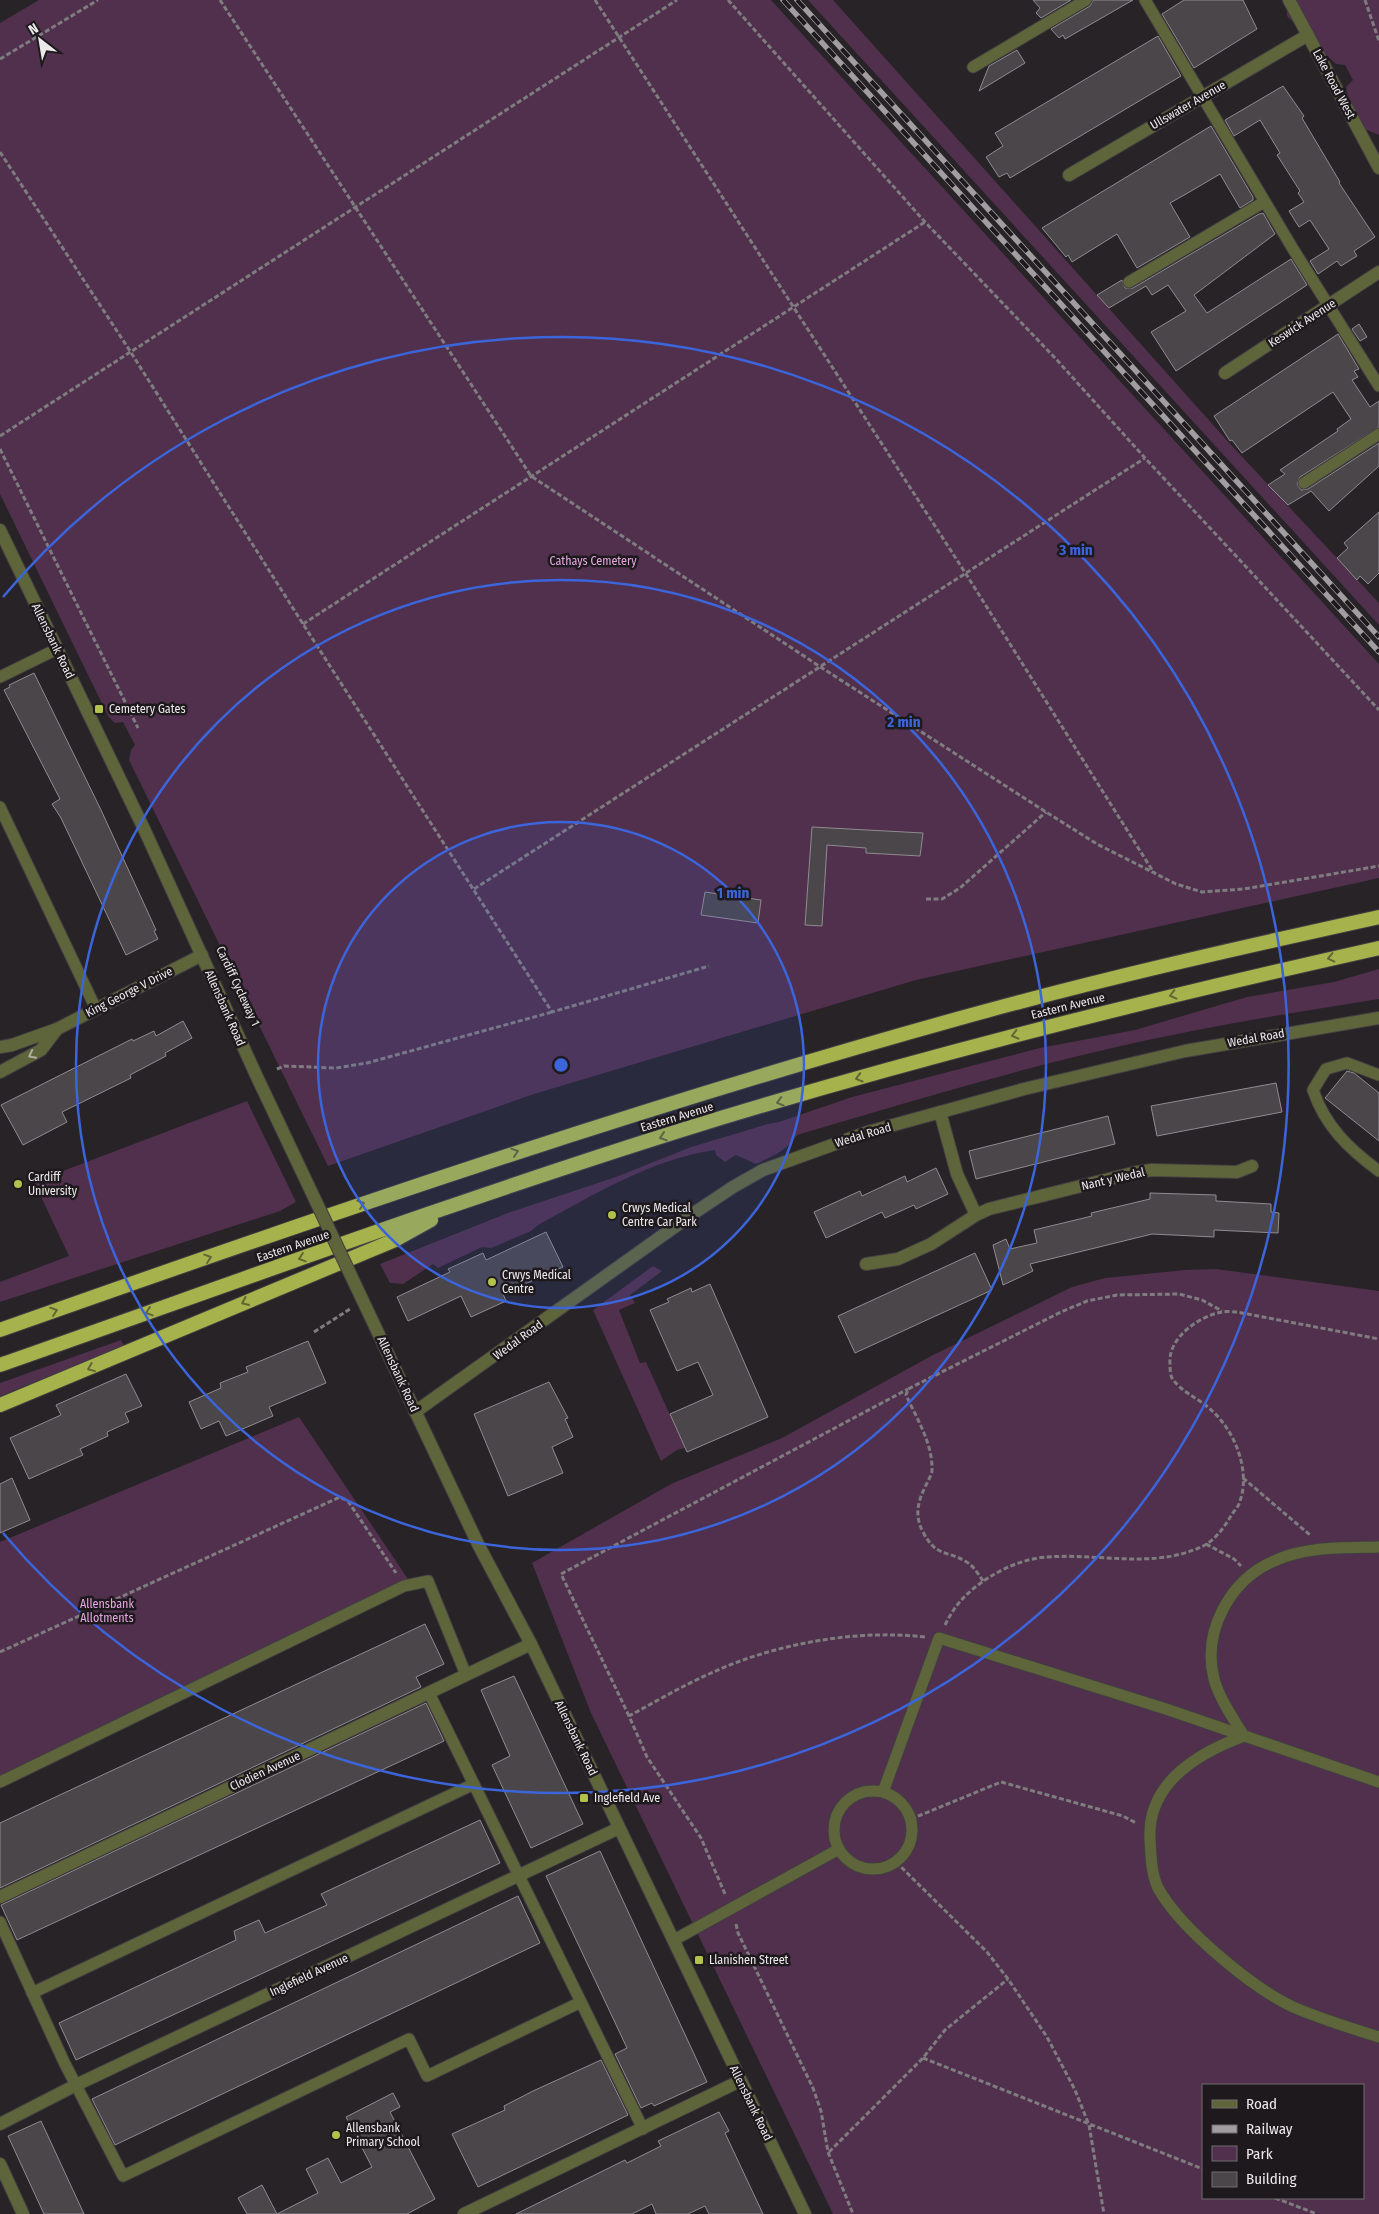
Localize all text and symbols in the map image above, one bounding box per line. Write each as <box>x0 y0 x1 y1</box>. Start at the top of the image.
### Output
north arrow <box>15 15 65 65</box>
text: N <box>26 20 42 39</box>
street label: Lake Road West <box>1310 47 1358 121</box>
street label: Ullswater Avenue <box>1148 78 1228 132</box>
street label: Keswick Avenue <box>1266 296 1338 350</box>
text: 3 min <box>1058 541 1093 559</box>
park label: Cathays Cemetery <box>549 554 637 568</box>
street label: Allensbank Road <box>29 601 77 681</box>
place label: Cemetery Gates <box>109 702 186 716</box>
marker: Cemetery Gates <box>93 703 105 715</box>
text: 2 min <box>886 713 921 731</box>
text: 1 min <box>717 884 749 902</box>
street label: Cardiff Cycleway 1 <box>213 944 263 1028</box>
one-way arrow <box>1327 953 1336 963</box>
street label: King George V Drive <box>83 964 175 1020</box>
street label: Allensbank Road <box>202 968 248 1048</box>
one-way arrow <box>1169 989 1178 1000</box>
street label: Eastern Avenue <box>1030 990 1106 1022</box>
street label: Wedal Road <box>1226 1026 1286 1050</box>
one-way arrow <box>1012 1029 1020 1039</box>
one-way arrow <box>29 1049 38 1059</box>
centre of rings <box>552 1056 570 1074</box>
one-way arrow <box>855 1073 864 1083</box>
one-way arrow <box>776 1096 785 1106</box>
street label: Eastern Avenue <box>639 1099 715 1135</box>
street label: Wedal Road <box>833 1120 893 1150</box>
one-way arrow <box>659 1131 667 1141</box>
one-way arrow <box>510 1148 519 1158</box>
street label: Nant y Wedal <box>1080 1165 1146 1193</box>
place label: Cardiff University <box>28 1170 78 1198</box>
marker: Cardiff University <box>12 1178 24 1190</box>
one-way arrow <box>356 1200 365 1210</box>
place label: Crwys Medical Centre Car Park <box>622 1201 697 1229</box>
marker: Crwys Medical Centre Car Park <box>606 1209 618 1221</box>
street label: Eastern Avenue <box>255 1227 331 1265</box>
one-way arrow <box>299 1252 307 1262</box>
one-way arrow <box>203 1253 211 1263</box>
place label: Crwys Medical Centre <box>502 1268 571 1296</box>
marker: Crwys Medical Centre <box>486 1276 498 1288</box>
one-way arrow <box>241 1295 250 1306</box>
one-way arrow <box>50 1307 58 1317</box>
one-way arrow <box>146 1307 154 1317</box>
street label: Wedal Road <box>490 1317 546 1363</box>
street label: Allensbank Road <box>374 1334 422 1414</box>
one-way arrow <box>87 1361 96 1372</box>
park label: Allensbank Allotments <box>80 1597 134 1625</box>
street label: Allensbank Road <box>552 1698 600 1778</box>
street label: Clodien Avenue <box>228 1749 302 1793</box>
place label: Inglefield Ave <box>594 1791 660 1805</box>
marker: Inglefield Ave <box>578 1792 590 1804</box>
street label: Inglefield Avenue <box>268 1951 350 1999</box>
place label: Llanishen Street <box>709 1953 789 1967</box>
marker: Llanishen Street <box>693 1954 705 1966</box>
street label: Allensbank Road <box>727 2063 775 2143</box>
legend <box>1202 2084 1364 2199</box>
text: Road <box>1246 2095 1277 2113</box>
text: Railway <box>1246 2120 1293 2138</box>
place label: Allensbank Primary School <box>346 2121 420 2149</box>
marker: Allensbank Primary School <box>330 2129 342 2141</box>
text: Park <box>1246 2145 1273 2163</box>
text: Building <box>1246 2170 1297 2188</box>

